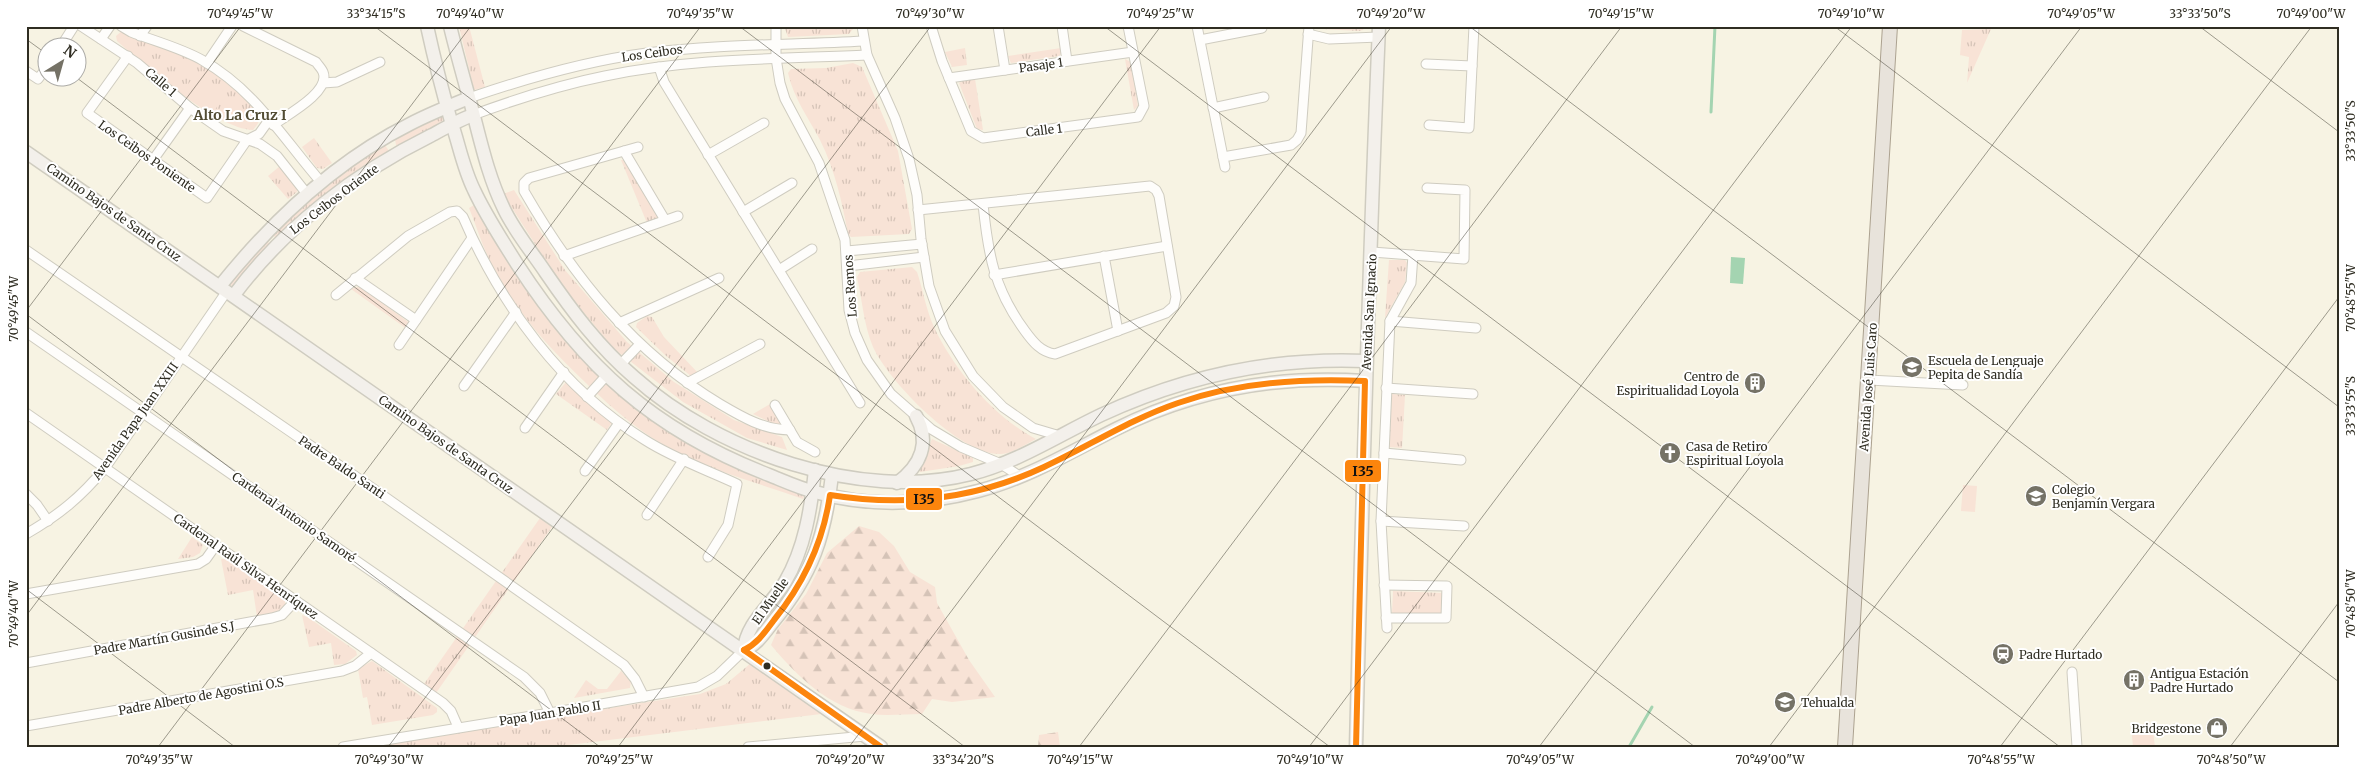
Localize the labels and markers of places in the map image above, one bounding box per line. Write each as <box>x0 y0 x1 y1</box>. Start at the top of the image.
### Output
place label: Escuela de Lenguaje Pepita de Sandía <box>1928 353 2044 382</box>
school or university icon: Escuela de Lenguaje Pepita de Sandía <box>1900 355 1924 379</box>
place label: Centro de Espiritualidad Loyola <box>1616 369 1740 398</box>
building icon: Centro de Espiritualidad Loyola <box>1743 371 1767 395</box>
place label: Casa de Retiro Espiritual Loyola <box>1686 439 1784 468</box>
church icon: Casa de Retiro Espiritual Loyola <box>1658 441 1682 465</box>
place label: Colegio Benjamín Vergara <box>2052 482 2156 511</box>
school or university icon: Colegio Benjamín Vergara <box>2024 484 2048 508</box>
station icon: Padre Hurtado <box>1991 642 2015 666</box>
place label: Padre Hurtado <box>2019 647 2102 662</box>
unlabelled marker <box>762 661 772 671</box>
place label: Antigua Estación Padre Hurtado <box>2149 666 2249 695</box>
building icon: Antigua Estación Padre Hurtado <box>2122 668 2146 692</box>
school or university icon: Tehualda <box>1773 690 1797 714</box>
place label: Tehualda <box>1801 695 1855 710</box>
shop icon: Bridgestone <box>2205 716 2229 740</box>
place label: Bridgestone <box>2131 721 2201 736</box>

